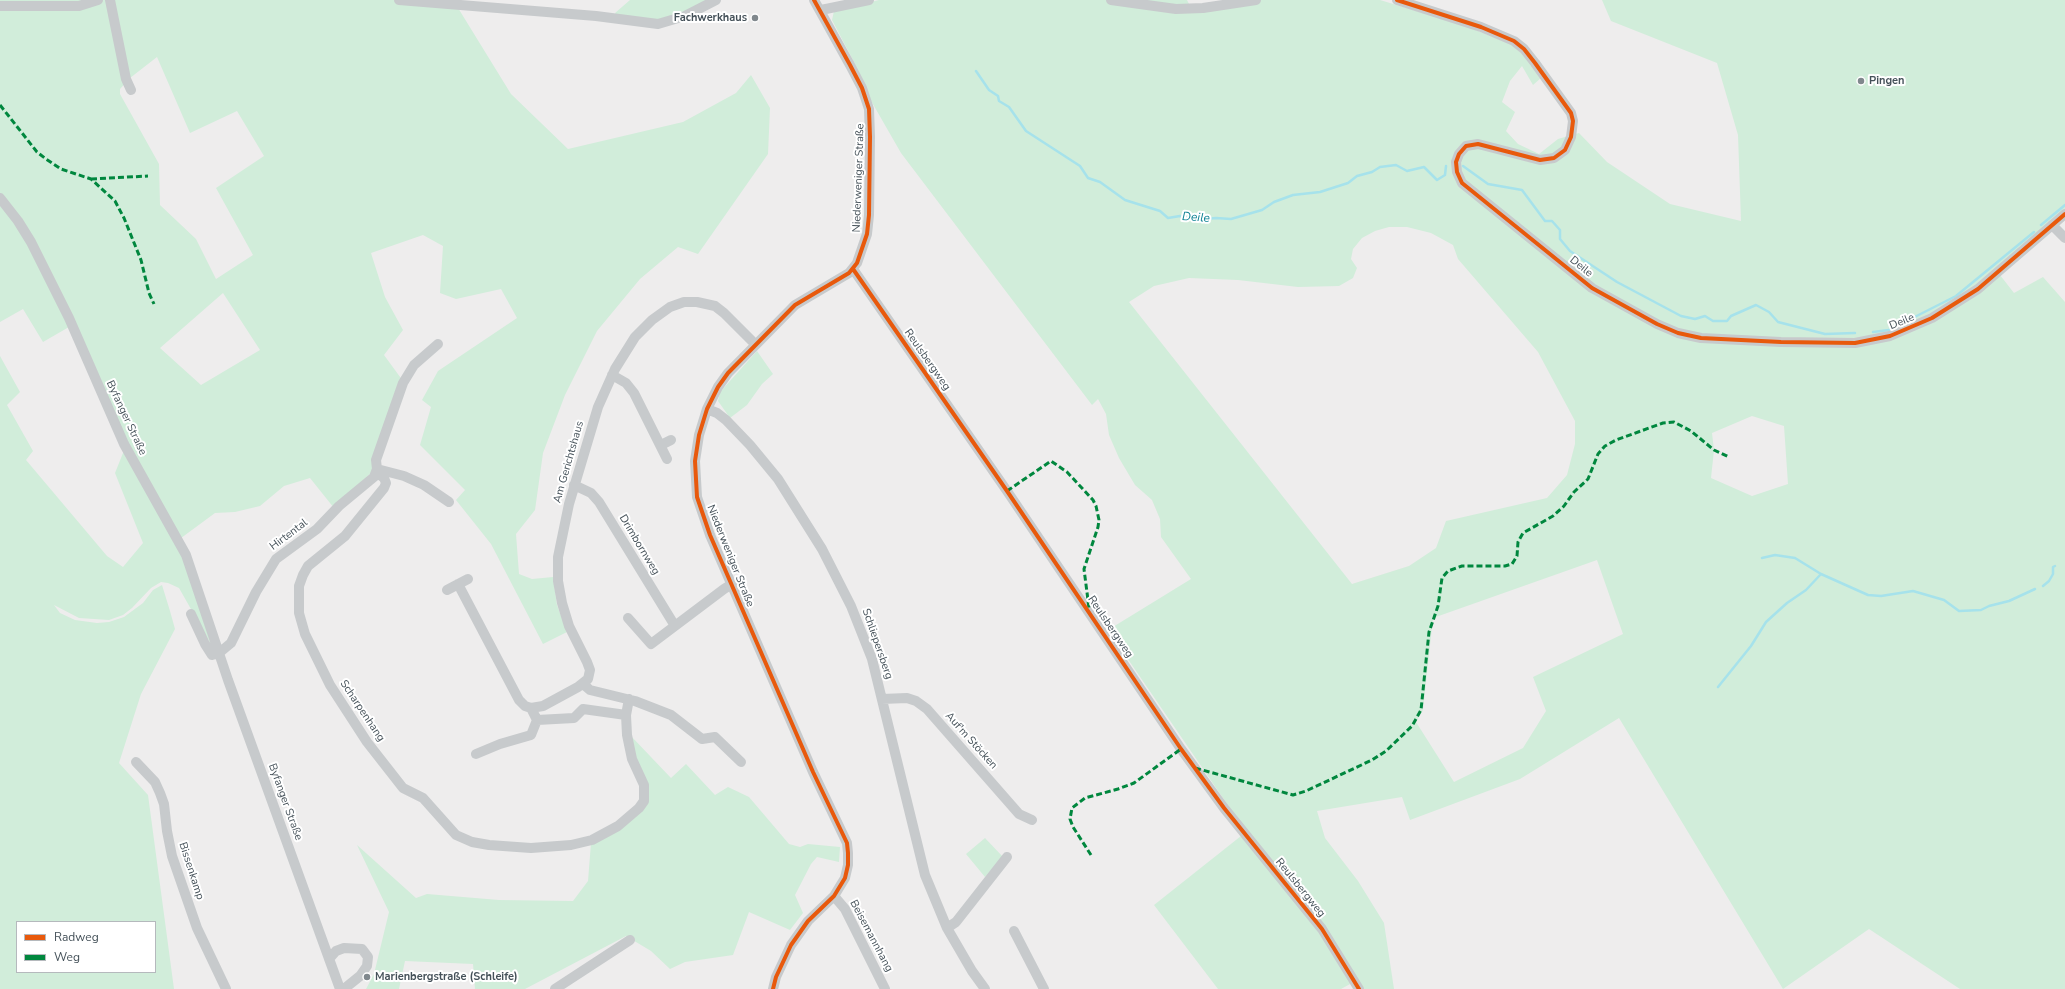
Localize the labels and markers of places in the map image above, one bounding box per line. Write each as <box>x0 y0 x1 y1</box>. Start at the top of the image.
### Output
place label: Fachwerkhaus <box>674 11 747 25</box>
marker: Fachwerkhaus <box>750 13 760 23</box>
place label: Pingen <box>1869 74 1904 88</box>
marker: Pingen <box>1856 76 1866 86</box>
place label: Marienbergstraße (Schleife) <box>375 970 518 984</box>
marker: Marienbergstraße (Schleife) <box>362 972 372 982</box>

